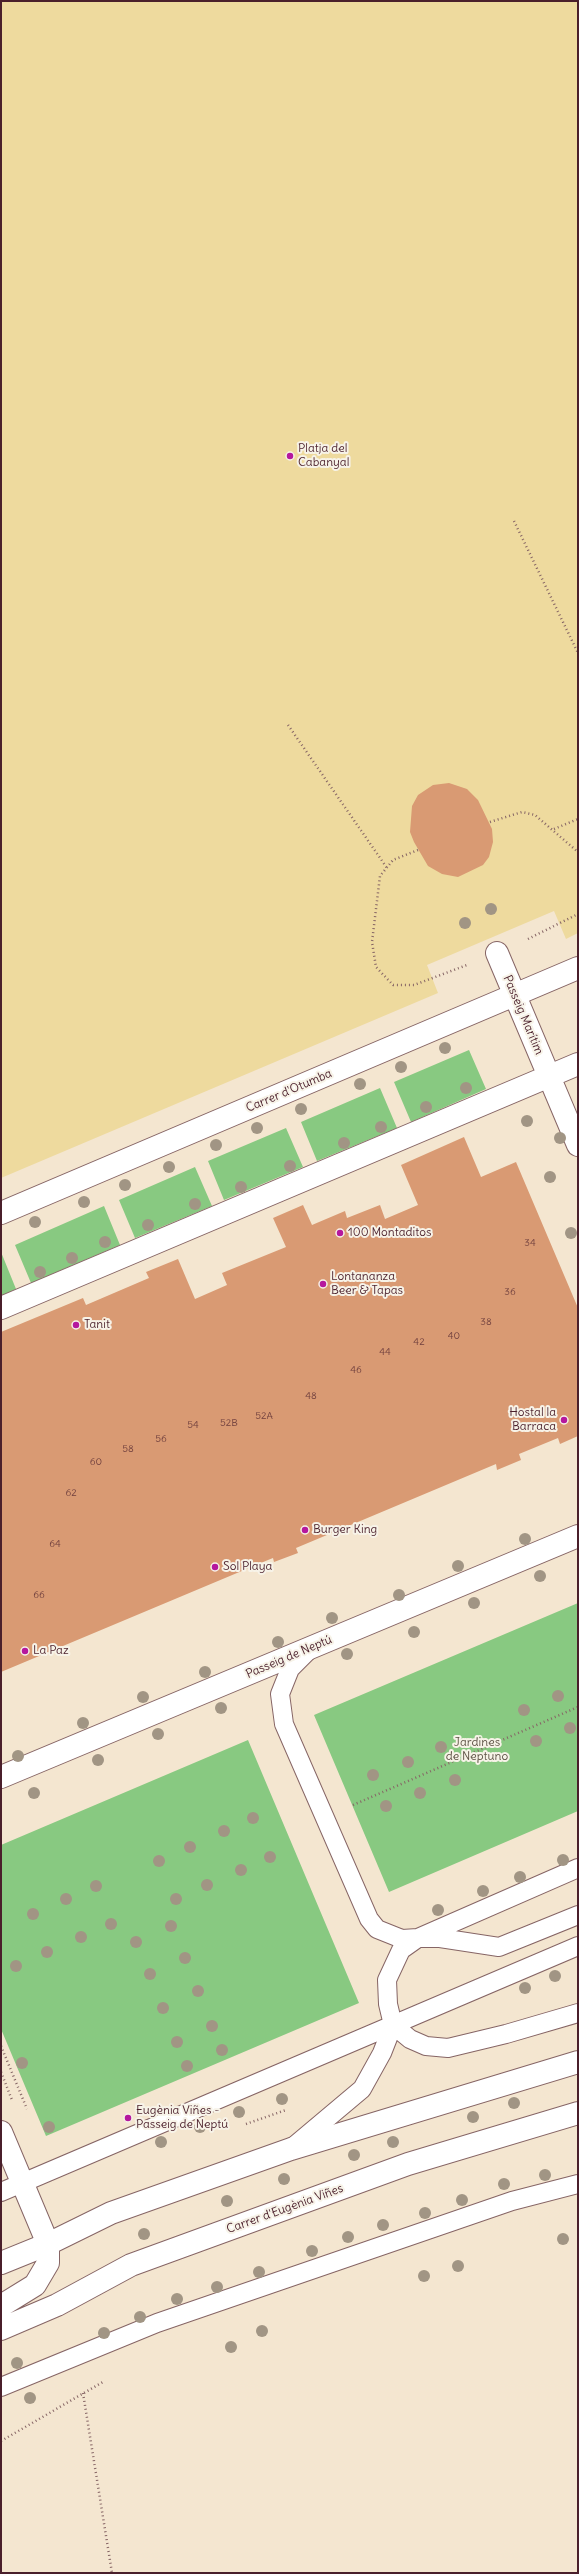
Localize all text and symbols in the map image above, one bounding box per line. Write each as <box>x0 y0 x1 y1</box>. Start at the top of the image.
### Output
place label: Platja del Cabanyal <box>298 442 349 470</box>
marker: Platja del Cabanyal <box>285 451 295 461</box>
street label: Passeig Marítim <box>500 973 546 1057</box>
street label: Carrer d'Otumba <box>244 1066 334 1116</box>
place label: 100 Montaditos <box>348 1226 431 1240</box>
marker: 100 Montaditos <box>335 1228 345 1238</box>
house number: 34 <box>524 1237 536 1249</box>
place label: Lontananza Beer & Tapas <box>331 1270 403 1298</box>
marker: Lontananza Beer & Tapas <box>318 1279 328 1289</box>
house number: 36 <box>504 1286 516 1298</box>
house number: 38 <box>480 1316 492 1328</box>
place label: Tanit <box>84 1318 110 1332</box>
marker: Tanit <box>71 1320 81 1330</box>
house number: 40 <box>448 1330 460 1342</box>
house number: 42 <box>413 1336 425 1348</box>
house number: 44 <box>379 1346 391 1358</box>
house number: 46 <box>350 1364 362 1376</box>
house number: 48 <box>305 1390 317 1402</box>
place label: Hostal la Barraca <box>509 1406 556 1434</box>
house number: 52A <box>255 1410 273 1422</box>
marker: Hostal la Barraca <box>559 1415 569 1425</box>
house number: 52B <box>220 1417 238 1429</box>
house number: 54 <box>187 1419 199 1431</box>
house number: 56 <box>155 1433 167 1445</box>
house number: 58 <box>122 1443 134 1455</box>
house number: 60 <box>90 1456 102 1468</box>
house number: 62 <box>65 1487 77 1499</box>
place label: Burger King <box>313 1523 377 1537</box>
marker: Burger King <box>300 1525 310 1535</box>
house number: 64 <box>49 1538 61 1550</box>
place label: Sol Playa <box>223 1560 272 1574</box>
marker: Sol Playa <box>210 1562 220 1572</box>
house number: 66 <box>33 1589 45 1601</box>
street label: Passeig de Neptú <box>244 1632 334 1682</box>
place label: La Paz <box>33 1644 69 1658</box>
marker: La Paz <box>20 1646 30 1656</box>
park label: Jardines de Neptuno <box>446 1736 508 1764</box>
place label: Eugènia Viñes - Passeig de Neptú <box>136 2104 228 2132</box>
marker: Eugènia Viñes - Passeig de Neptú <box>123 2113 133 2123</box>
street label: Carrer d'Eugènia Viñes <box>225 2181 345 2237</box>

